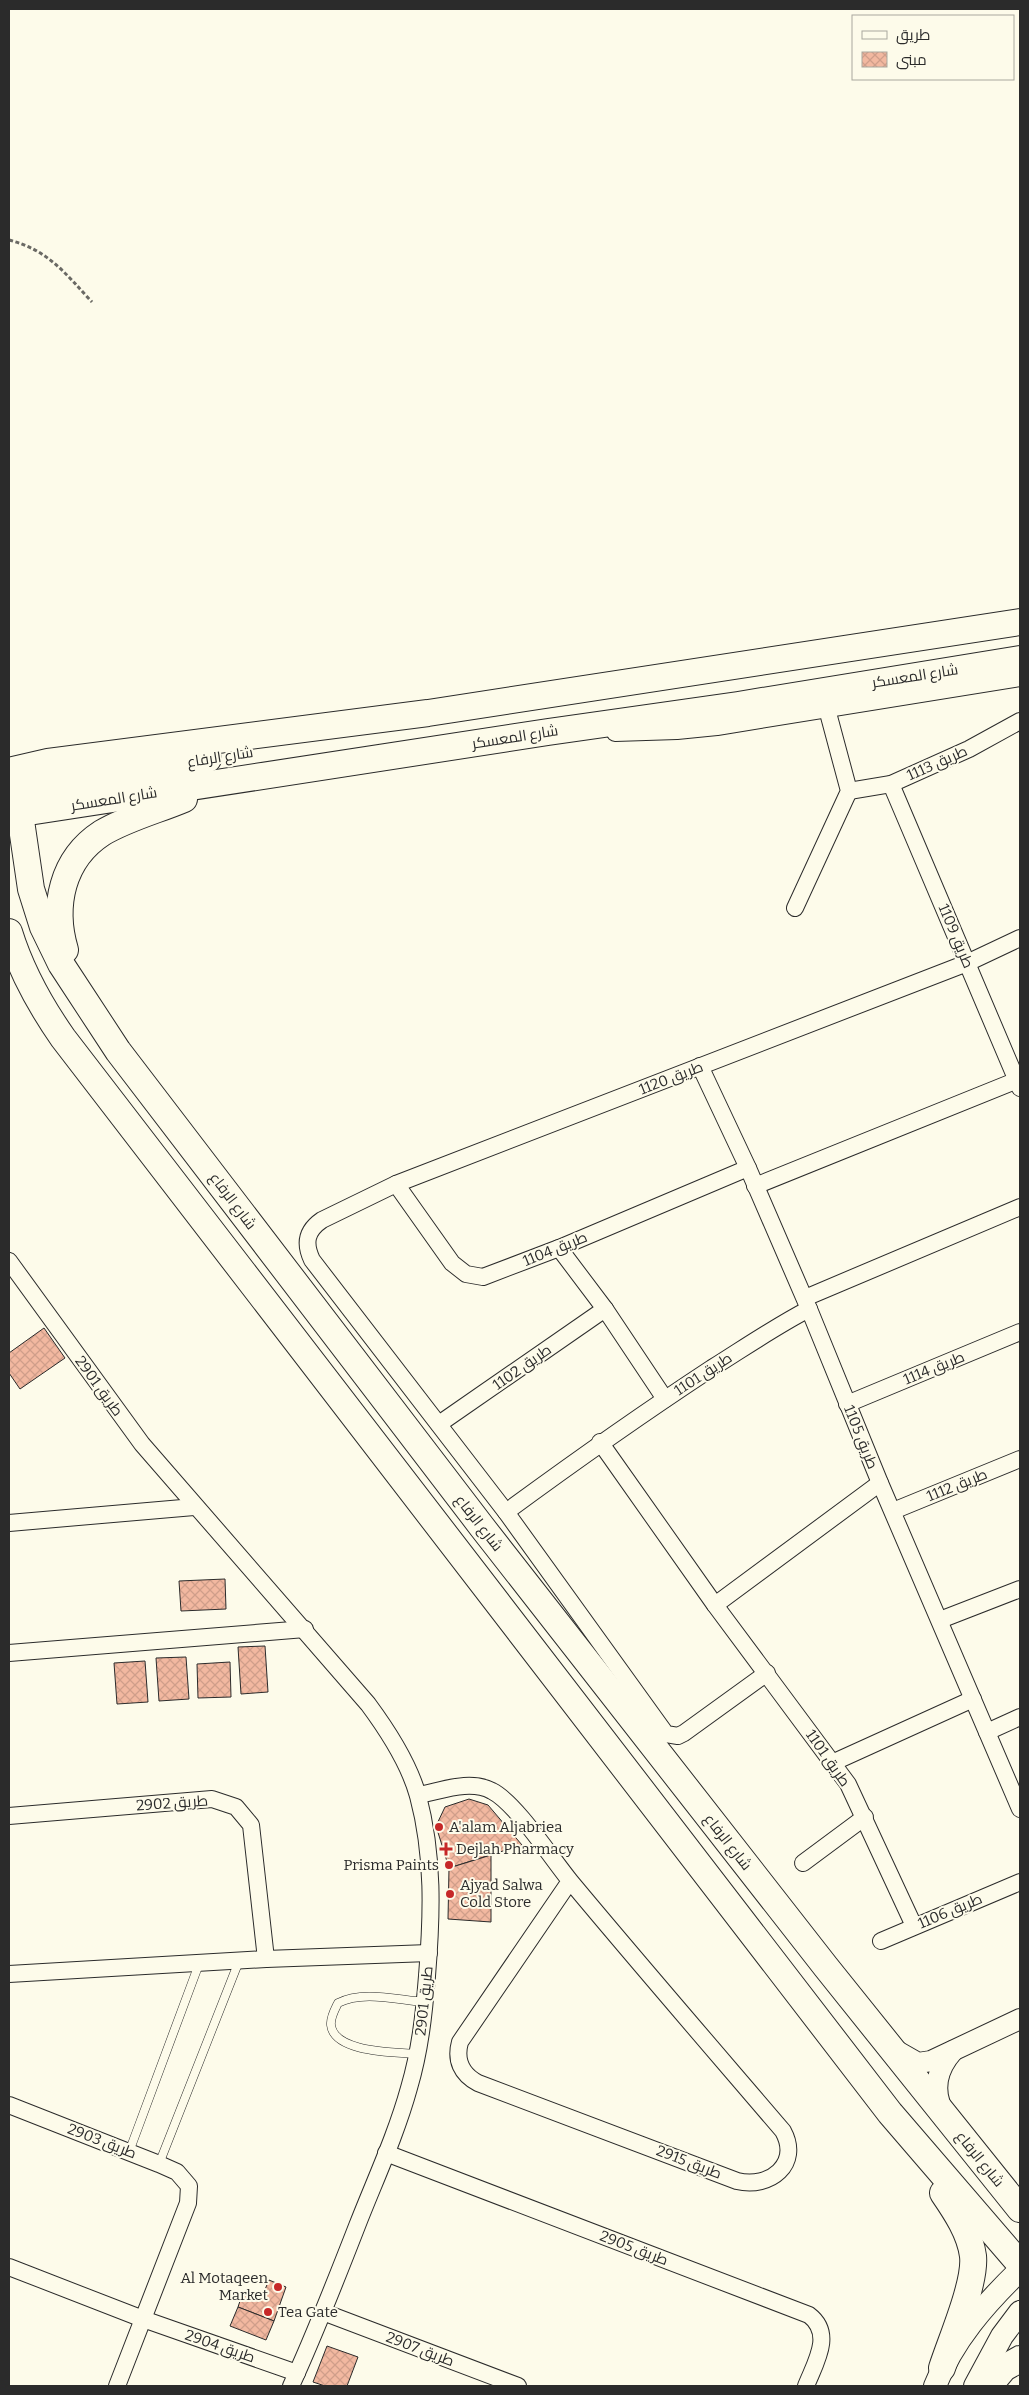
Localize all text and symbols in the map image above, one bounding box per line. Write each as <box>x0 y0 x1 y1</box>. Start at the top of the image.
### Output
legend <box>852 15 1014 80</box>
text: طريق <box>896 26 930 45</box>
text: مبنى <box>896 51 927 70</box>
street label: شارع المعسكر <box>870 660 960 694</box>
street label: شارع المعسكر <box>470 721 560 755</box>
street label: طريق 1113 <box>904 742 970 785</box>
street label: شارع الرفاع <box>186 743 255 773</box>
street label: شارع المعسكر <box>69 783 159 817</box>
street label: طريق 1109 <box>934 901 978 971</box>
street label: طريق 1120 <box>636 1058 706 1099</box>
street label: شارع الرفاع <box>204 1169 260 1234</box>
street label: طريق 1104 <box>520 1228 590 1271</box>
street label: طريق 1102 <box>489 1340 555 1394</box>
street label: طريق 1114 <box>901 1348 968 1389</box>
street label: طريق 1101 <box>671 1349 736 1400</box>
street label: طريق 2901 <box>70 1352 127 1420</box>
street label: طريق 1105 <box>839 1403 882 1472</box>
street label: طريق 1112 <box>924 1465 990 1506</box>
street label: شارع الرفاع <box>450 1491 507 1556</box>
street label: طريق 1101 <box>801 1726 854 1790</box>
street label: طريق 2902 <box>135 1792 209 1815</box>
street label: شارع الرفاع <box>699 1810 756 1875</box>
place label: A'alam Aljabriea <box>449 1818 562 1836</box>
marker: A'alam Aljabriea <box>433 1821 445 1833</box>
place label: Dejlah Pharmacy <box>456 1840 574 1858</box>
marker: Dejlah Pharmacy <box>440 1843 452 1855</box>
place label: Prisma Paints <box>343 1856 439 1874</box>
marker: Prisma Paints <box>443 1859 455 1871</box>
place label: Ajyad Salwa Cold Store <box>460 1876 543 1911</box>
marker: Ajyad Salwa Cold Store <box>444 1888 456 1900</box>
street label: طريق 1106 <box>915 1889 985 1933</box>
street label: طريق 2901 <box>411 1965 438 2037</box>
street label: طريق 2903 <box>65 2120 139 2163</box>
street label: شارع الرفاع <box>951 2127 1008 2192</box>
street label: طريق 2915 <box>654 2141 724 2184</box>
street label: طريق 2905 <box>597 2227 671 2270</box>
place label: Al Motaqeen Market <box>180 2269 269 2304</box>
marker: Al Motaqeen Market <box>272 2281 284 2293</box>
place label: Tea Gate <box>278 2303 338 2321</box>
marker: Tea Gate <box>262 2306 274 2318</box>
street label: طريق 2904 <box>182 2326 257 2367</box>
street label: طريق 2907 <box>383 2328 457 2371</box>

